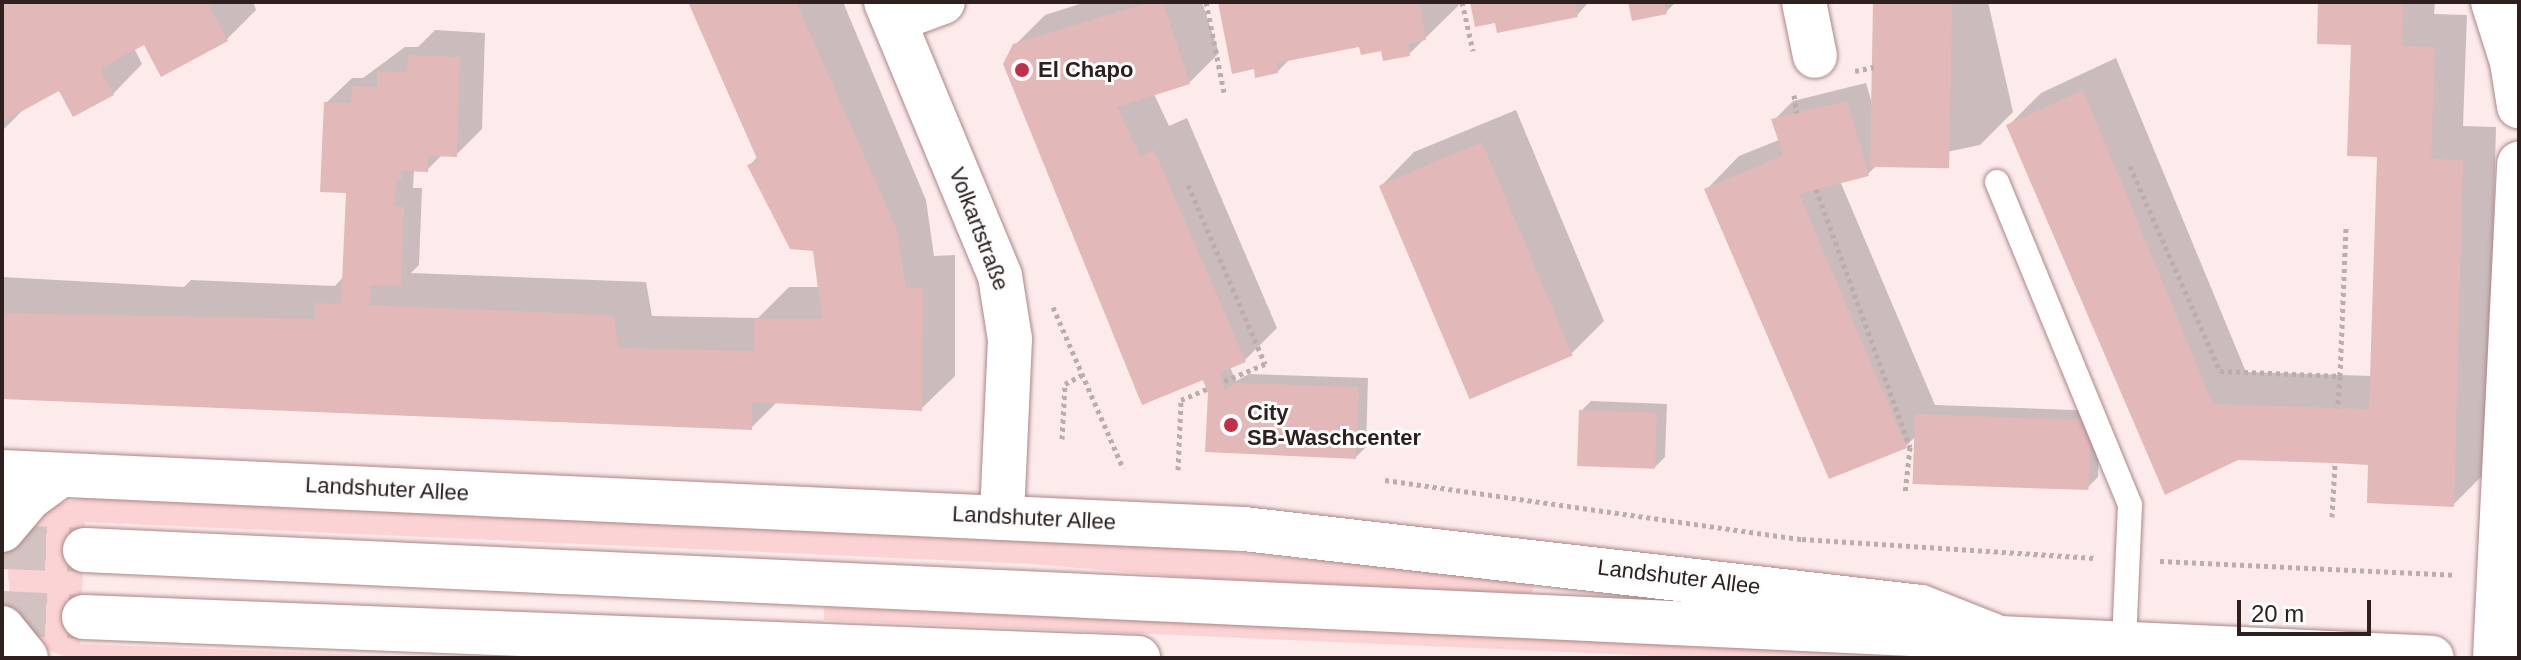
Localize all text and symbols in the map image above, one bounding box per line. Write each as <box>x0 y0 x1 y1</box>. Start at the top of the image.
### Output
place label: El Chapo <box>1038 57 1133 83</box>
marker: El Chapo <box>1013 61 1031 79</box>
street label: Volkartstraße <box>943 164 1015 294</box>
place label: City SB-Waschcenter <box>1247 399 1421 450</box>
marker: City SB-Waschcenter <box>1222 416 1240 434</box>
street label: Landshuter Allee <box>304 471 470 507</box>
street label: Landshuter Allee <box>951 500 1117 536</box>
street label: Landshuter Allee <box>1595 554 1763 600</box>
scale bar <box>2241 584 2375 634</box>
text: 20 m <box>2251 600 2304 627</box>

